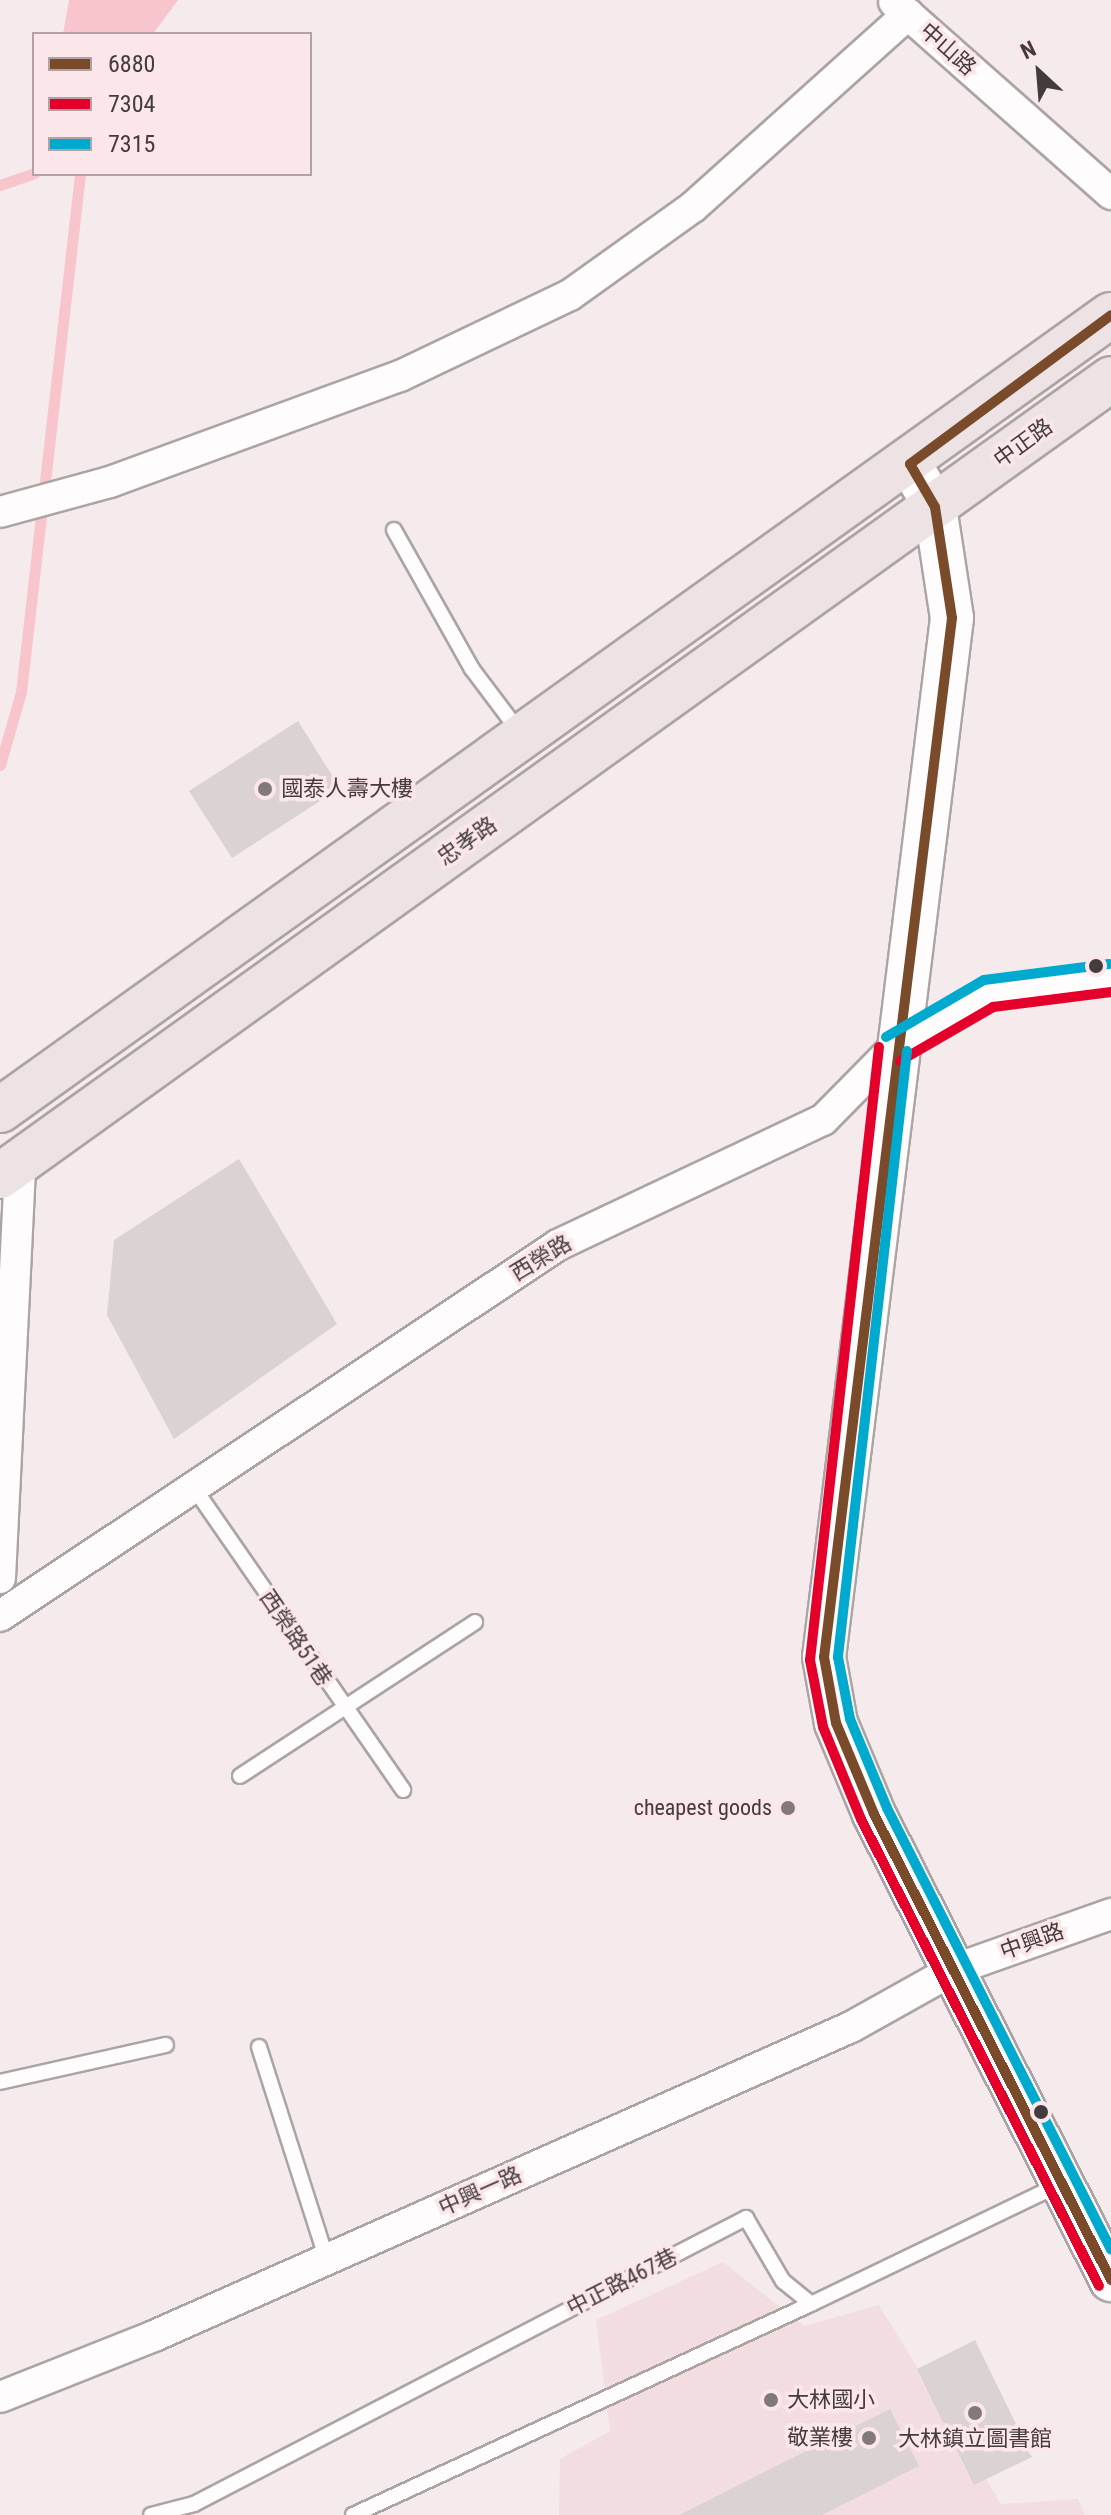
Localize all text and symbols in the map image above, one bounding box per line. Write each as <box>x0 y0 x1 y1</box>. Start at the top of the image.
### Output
street label: 中山路 <box>915 17 981 81</box>
legend <box>32 32 312 176</box>
north arrow <box>999 32 1079 112</box>
text: N <box>1017 36 1040 64</box>
text: 6880 <box>108 50 155 78</box>
text: 7304 <box>108 90 155 118</box>
text: 7315 <box>108 130 155 158</box>
street label: 中正路 <box>989 413 1057 473</box>
place label: 國泰人壽大樓 <box>281 776 413 802</box>
marker: 國泰人壽大樓 <box>256 780 274 798</box>
street label: 忠孝路 <box>432 811 502 871</box>
unlabelled marker <box>1088 958 1104 974</box>
street label: 西榮路 <box>506 1230 576 1286</box>
street label: 西榮路51巷 <box>254 1585 338 1691</box>
place label: cheapest goods <box>634 1795 772 1821</box>
marker: cheapest goods <box>779 1799 797 1817</box>
street label: 中興路 <box>996 1917 1068 1965</box>
unlabelled marker <box>1033 2104 1049 2120</box>
street label: 中興一路 <box>434 2161 526 2221</box>
street label: 中正路467巷 <box>562 2243 682 2321</box>
place label: 大林國小 <box>787 2387 875 2413</box>
marker: 大林國小 <box>762 2391 780 2409</box>
marker: 大林鎮立圖書館 <box>966 2404 984 2422</box>
place label: 敬業樓 <box>787 2425 853 2451</box>
place label: 大林鎮立圖書館 <box>898 2426 1052 2452</box>
marker: 敬業樓 <box>860 2429 878 2447</box>

